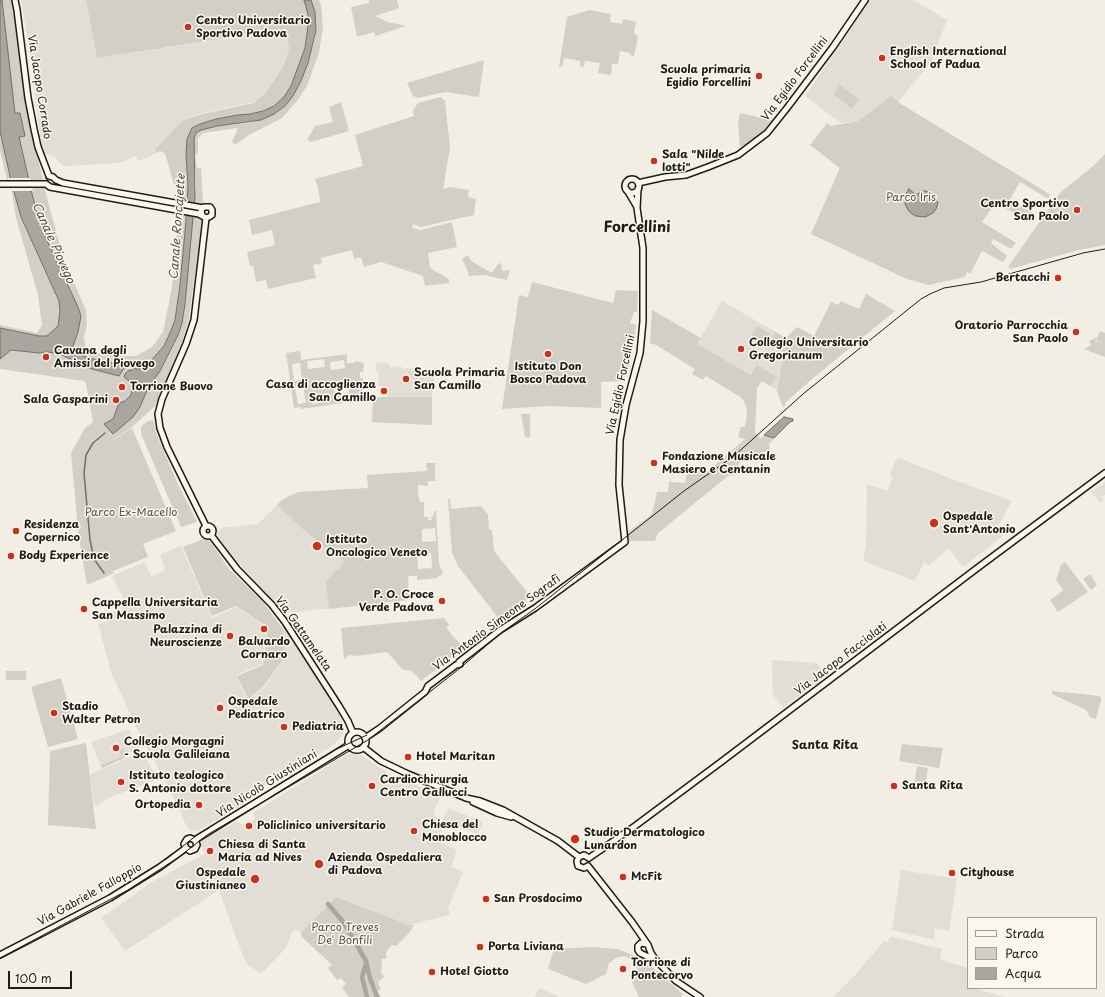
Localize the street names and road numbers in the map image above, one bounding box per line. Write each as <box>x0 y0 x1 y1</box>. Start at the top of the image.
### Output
street label: Via Jacopo Corrado <box>24 34 54 140</box>
street label: Via Egidio Forcellini <box>759 34 831 124</box>
street label: Via Egidio Forcellini <box>604 334 638 436</box>
street label: Via Antonio Simeone Sografi <box>431 572 563 674</box>
street label: Via Gattamelata <box>272 594 334 674</box>
street label: Via Jacopo Facciolati <box>792 620 890 698</box>
street label: Via Nicolò Giustiniani <box>214 748 320 820</box>
street label: Via Gabriele Falloppio <box>36 861 144 929</box>

